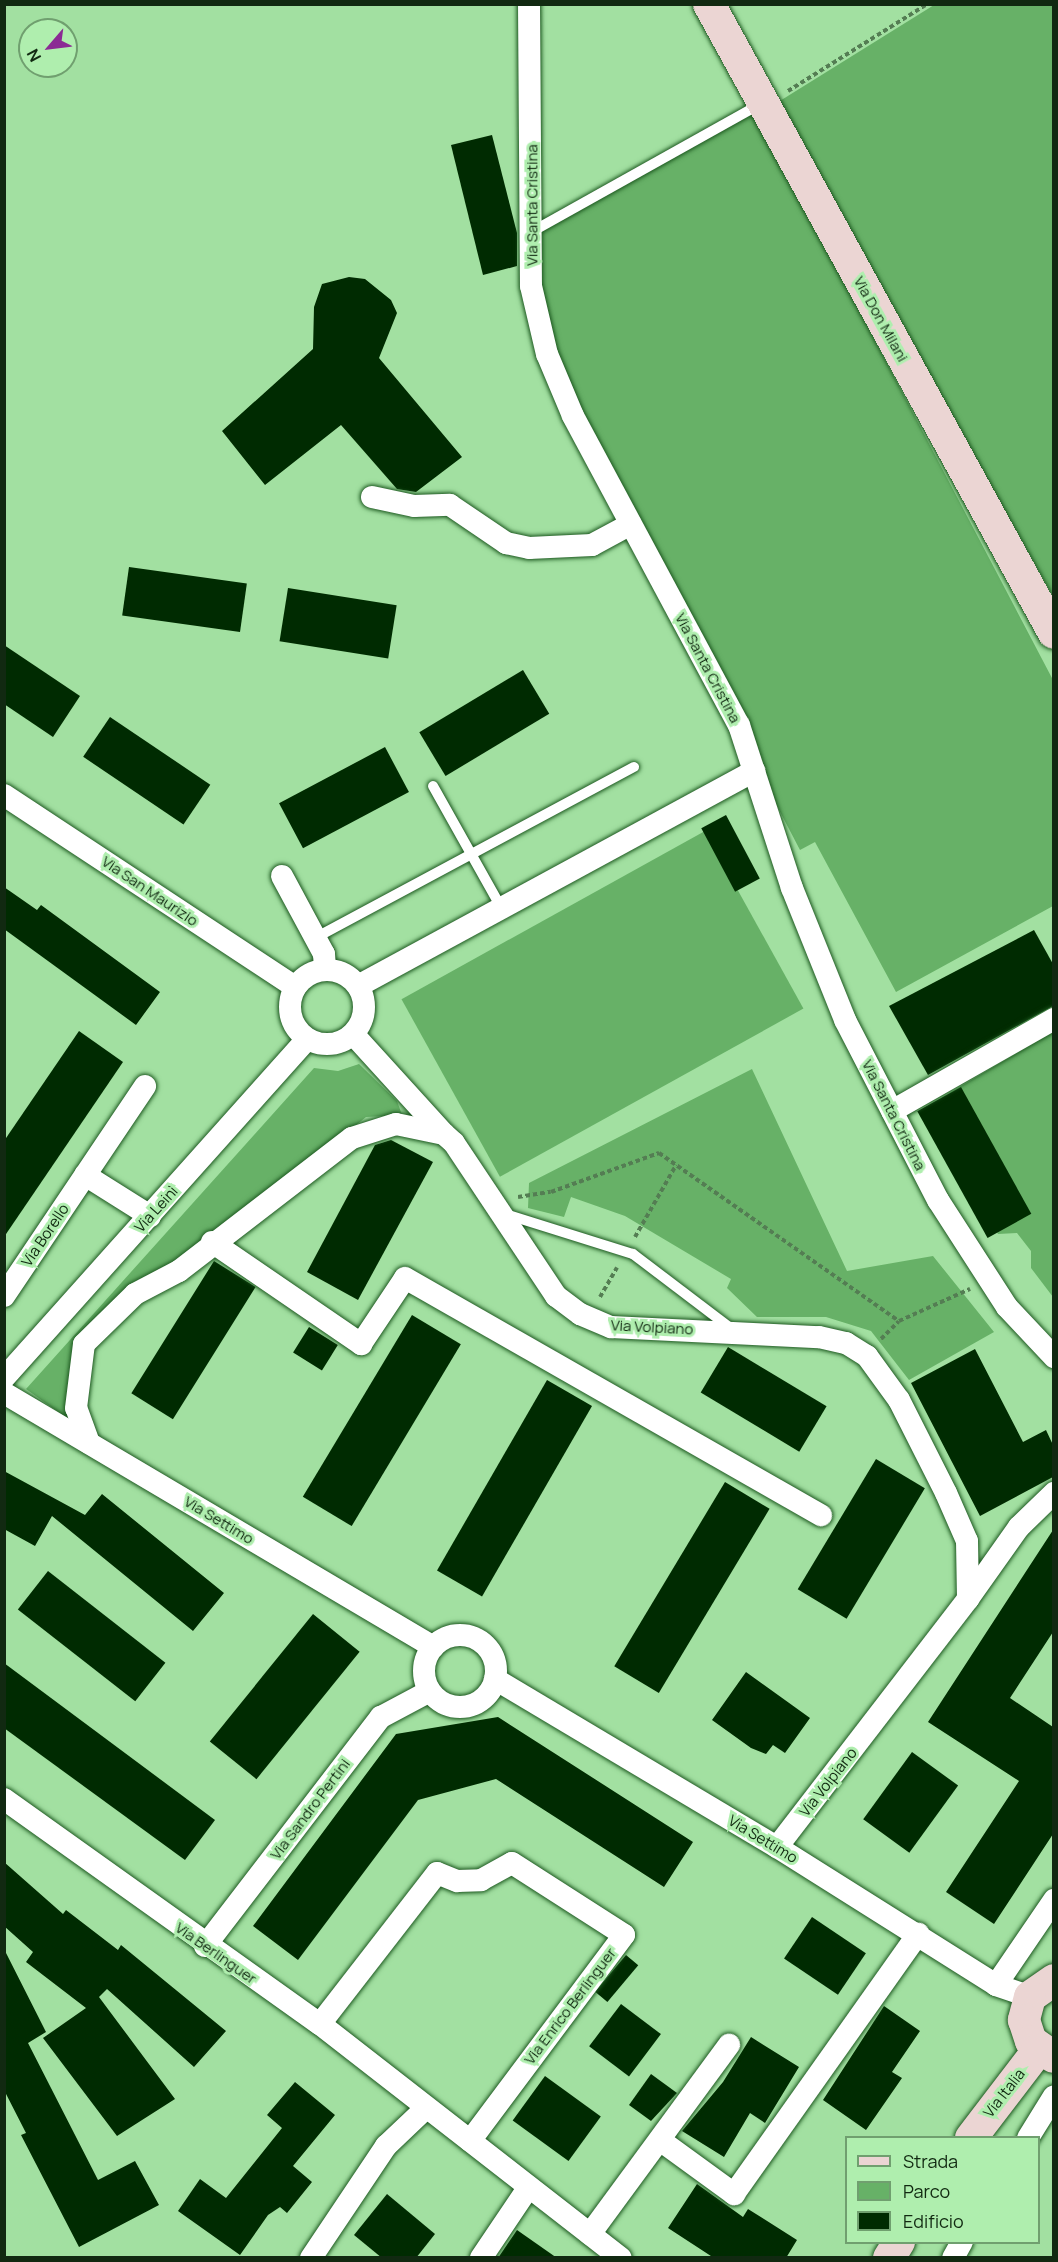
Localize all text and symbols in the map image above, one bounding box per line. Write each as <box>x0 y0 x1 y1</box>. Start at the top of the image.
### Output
north arrow <box>18 18 78 78</box>
text: N <box>21 45 46 66</box>
street label: Via Santa Cristina <box>523 144 541 266</box>
street label: Via Don Milani <box>850 273 912 365</box>
street label: Via Santa Cristina <box>671 610 745 726</box>
street label: Via San Maurizio <box>98 852 202 930</box>
street label: Via Santa Cristina <box>858 1057 930 1173</box>
street label: Via Leinì <box>131 1182 181 1236</box>
street label: Via Borello <box>18 1200 72 1270</box>
street label: Via Volpiano <box>610 1316 694 1338</box>
street label: Via Settimo <box>181 1492 257 1548</box>
street label: Via Volpiano <box>795 1744 861 1820</box>
street label: Via Sandro Pertini <box>266 1755 354 1863</box>
street label: Via Settimo <box>725 1811 801 1867</box>
street label: Via Berlinguer <box>172 1918 260 1988</box>
street label: Via Enrico Berlinguer <box>520 1944 620 2068</box>
street label: Via Italia <box>979 2065 1029 2121</box>
legend <box>845 2136 1040 2244</box>
text: Strada <box>903 2149 958 2173</box>
text: Parco <box>903 2179 950 2203</box>
text: Edificio <box>903 2209 964 2233</box>

